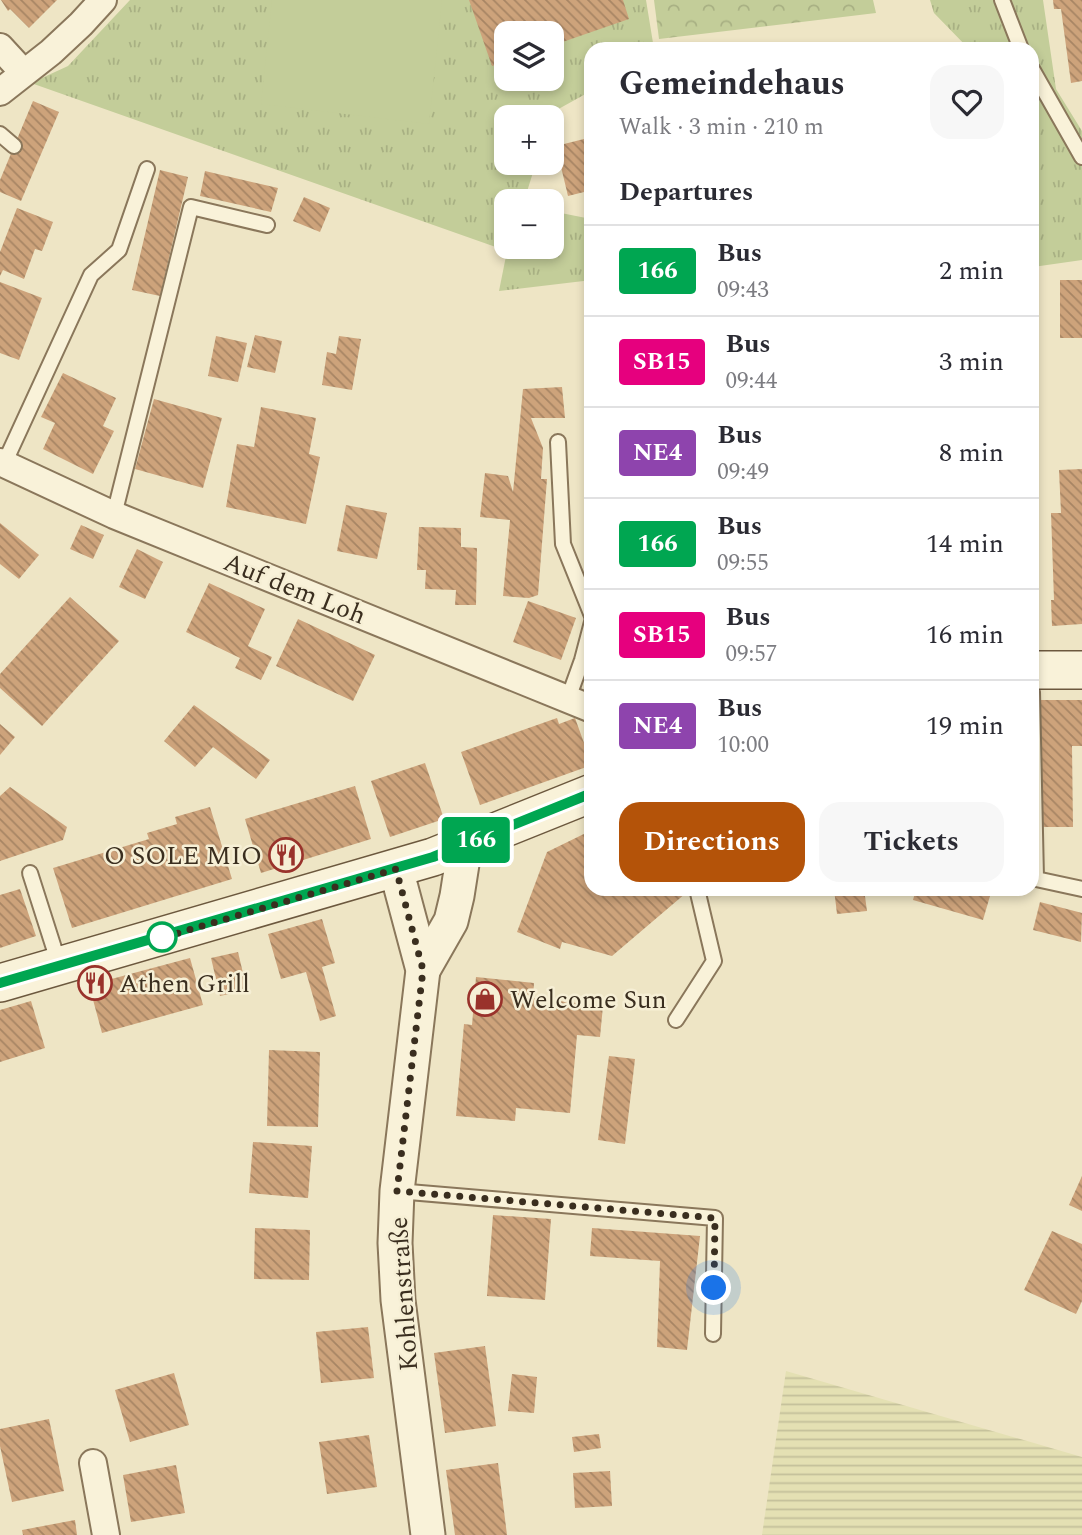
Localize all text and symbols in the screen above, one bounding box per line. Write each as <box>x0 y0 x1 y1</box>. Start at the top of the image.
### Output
map controls <box>494 21 564 259</box>
button: layers <box>494 21 564 91</box>
text: Gemeindehaus <box>619 59 845 109</box>
button: heart <box>930 65 1004 139</box>
button: + <box>494 105 564 175</box>
text: Walk · 3 min · 210 m <box>619 110 824 145</box>
text: Departures <box>619 172 753 212</box>
button: − <box>494 189 564 259</box>
text: Bus <box>717 233 762 273</box>
text: 2 min <box>939 251 1004 291</box>
text: 166 <box>637 253 678 289</box>
text: 09:43 <box>717 273 769 308</box>
text: Bus <box>726 324 771 364</box>
text: 3 min <box>939 342 1004 382</box>
text: SB15 <box>633 344 691 380</box>
text: 09:44 <box>726 364 777 399</box>
text: Bus <box>717 415 762 455</box>
text: 8 min <box>939 433 1004 473</box>
text: NE4 <box>633 435 682 471</box>
text: 09:49 <box>717 455 769 490</box>
text: Bus <box>717 506 762 546</box>
text: 14 min <box>926 524 1004 564</box>
text: 166 <box>637 526 678 562</box>
street label: Auf dem Loh <box>217 542 372 636</box>
text: 09:55 <box>717 546 769 581</box>
text: Bus <box>726 597 771 637</box>
text: 16 min <box>926 615 1004 655</box>
text: SB15 <box>633 617 691 653</box>
text: 09:57 <box>726 637 777 672</box>
text: Bus <box>717 688 762 728</box>
text: 19 min <box>926 706 1004 746</box>
text: NE4 <box>633 708 682 744</box>
text: 10:00 <box>717 728 769 763</box>
button: Directions <box>619 802 805 882</box>
button: Tickets <box>819 802 1004 882</box>
line badge: 166 <box>436 817 516 863</box>
text: 166 <box>456 822 496 858</box>
place label: O SOLE MIO <box>104 836 262 876</box>
restaurant icon: O SOLE MIO <box>267 836 305 874</box>
unlabelled marker <box>147 922 177 952</box>
restaurant icon: Athen Grill <box>76 964 114 1002</box>
place label: Athen Grill <box>119 964 250 1004</box>
shop icon: Welcome Sun <box>466 980 504 1018</box>
place label: Welcome Sun <box>510 980 667 1020</box>
street label: Kohlenstraße <box>379 1215 429 1372</box>
your location <box>696 1270 731 1305</box>

